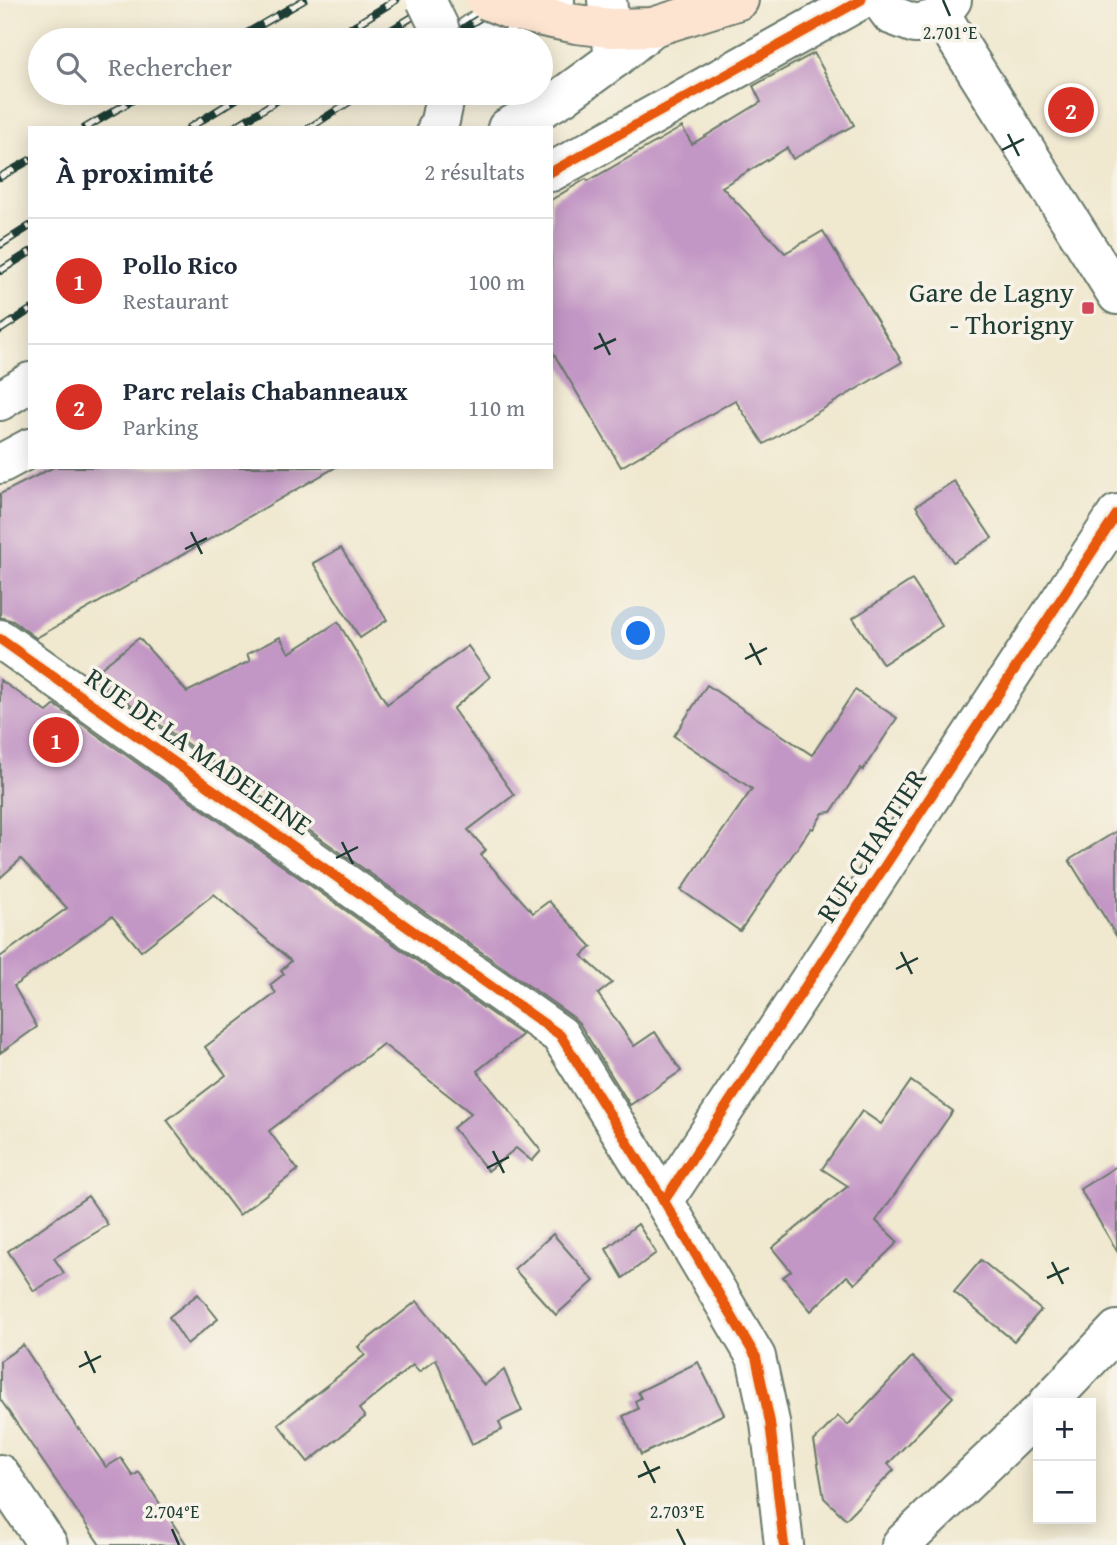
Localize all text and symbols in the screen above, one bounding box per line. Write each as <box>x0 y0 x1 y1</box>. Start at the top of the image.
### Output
text: 2.701°E <box>923 19 977 46</box>
search box <box>28 28 553 105</box>
text: Rechercher <box>108 47 232 86</box>
icon: search <box>52 48 90 86</box>
pin: 2 <box>1048 84 1094 136</box>
text: À proximité <box>56 150 214 194</box>
text: 2 résultats <box>424 155 525 188</box>
text: Pollo Rico <box>123 245 238 284</box>
text: 1 <box>73 265 85 298</box>
text: 100 m <box>468 265 525 298</box>
place label: Gare de Lagny - Thorigny <box>909 271 1074 344</box>
text: Restaurant <box>123 284 229 317</box>
marker: Gare de Lagny - Thorigny <box>1080 300 1096 316</box>
text: Parc relais Chabanneaux <box>123 371 408 410</box>
text: 2 <box>73 391 85 424</box>
text: 110 m <box>468 391 525 424</box>
text: Parking <box>123 410 198 443</box>
your location <box>621 616 655 650</box>
street label: RUE DE LA MADELEINE <box>77 657 321 845</box>
pin: 1 <box>33 714 79 766</box>
street label: RUE CHARTIER <box>806 759 936 930</box>
map controls <box>1033 1398 1096 1524</box>
button: + <box>1033 1398 1096 1461</box>
button: − <box>1033 1461 1096 1524</box>
text: 2.704°E <box>145 1498 199 1525</box>
text: 2.703°E <box>650 1498 704 1525</box>

